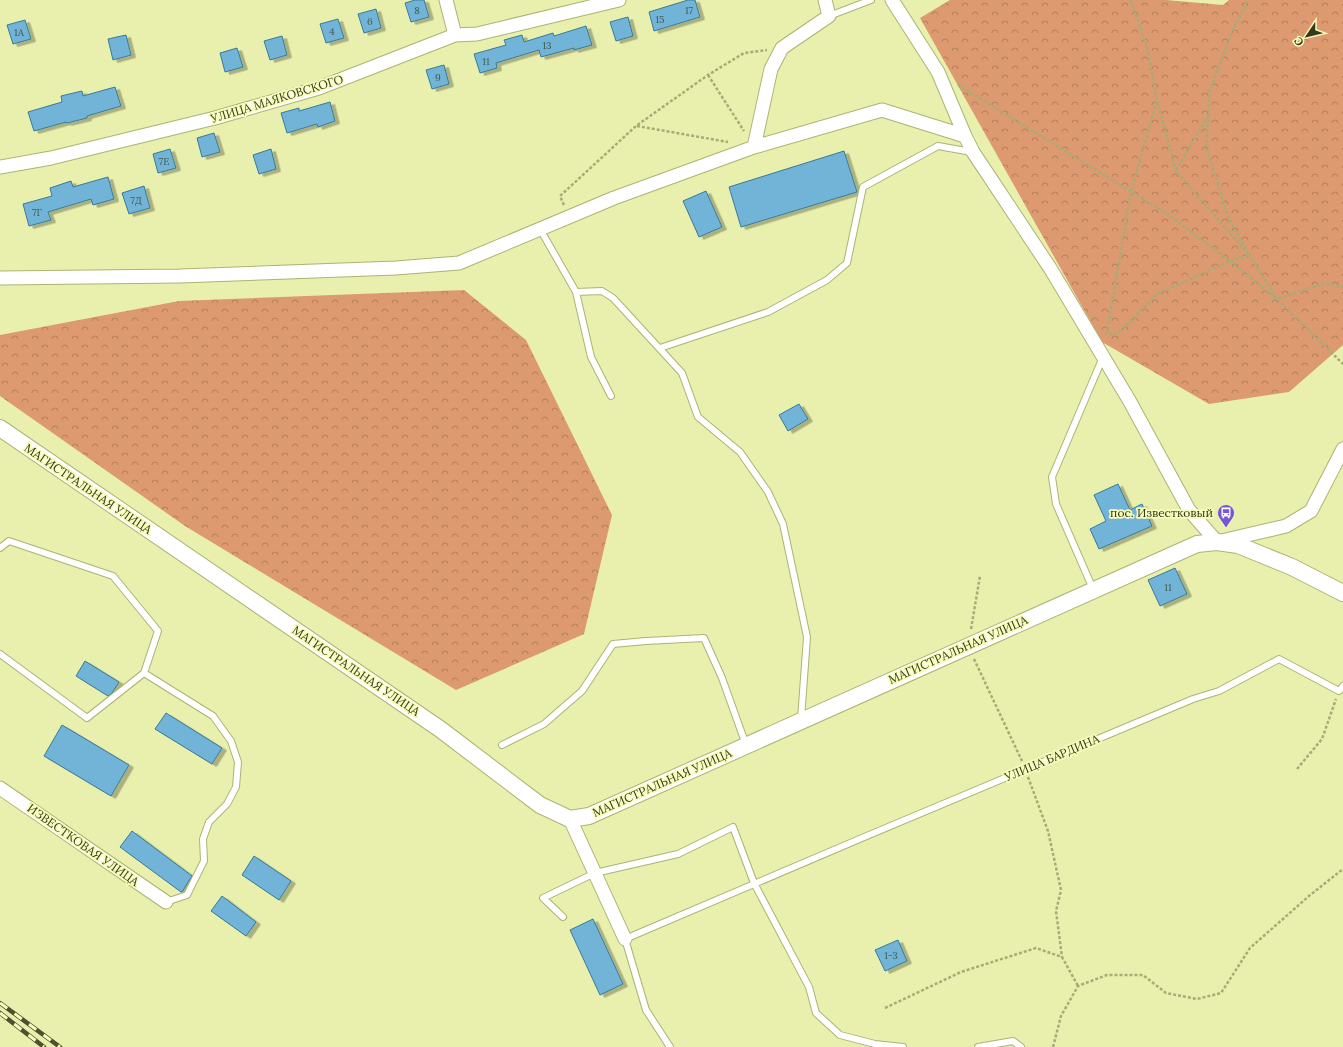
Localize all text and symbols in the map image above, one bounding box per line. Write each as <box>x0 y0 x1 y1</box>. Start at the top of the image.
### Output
house number: 8 <box>414 4 420 17</box>
house number: 17 <box>685 4 694 17</box>
house number: 15 <box>655 13 665 26</box>
house number: 6 <box>367 15 373 28</box>
north arrow <box>1287 16 1327 56</box>
house number: 4 <box>329 25 335 38</box>
house number: 1А <box>14 26 25 39</box>
text: С <box>1291 34 1307 49</box>
house number: 13 <box>542 39 552 52</box>
house number: 11 <box>482 55 490 68</box>
street label: УЛИЦА МАЯКОВСКОГО <box>208 71 345 126</box>
house number: 9 <box>435 71 441 84</box>
house number: 7Е <box>159 155 169 168</box>
house number: 7Д <box>130 194 142 207</box>
house number: 7Г <box>32 206 43 219</box>
street label: МАГИСТРАЛЬНАЯ УЛИЦА <box>22 440 155 537</box>
bus stop icon: пос. Известковый <box>1216 503 1236 528</box>
place label: пос. Известковый <box>1110 505 1213 520</box>
house number: 11 <box>1164 581 1172 594</box>
street label: МАГИСТРАЛЬНАЯ УЛИЦА <box>886 612 1030 687</box>
street label: МАГИСТРАЛЬНАЯ УЛИЦА <box>290 622 423 719</box>
street label: УЛИЦА БАРДИНА <box>1001 731 1102 785</box>
street label: МАГИСТРАЛЬНАЯ УЛИЦА <box>590 745 734 820</box>
street label: ИЗВЕСТКОВАЯ УЛИЦА <box>24 800 142 889</box>
house number: 1-3 <box>884 949 898 962</box>

